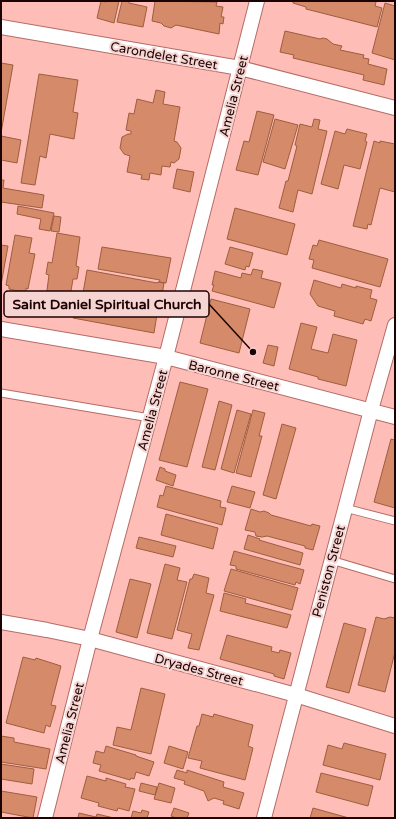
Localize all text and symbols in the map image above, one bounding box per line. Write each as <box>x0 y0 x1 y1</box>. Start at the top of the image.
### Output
street label: Carondelet Street <box>109 39 219 73</box>
street label: Amelia Street <box>216 54 252 139</box>
callout: Saint Daniel Spiritual Church <box>4 291 209 317</box>
text: Saint Daniel Spiritual Church <box>12 296 202 313</box>
street label: Baronne Street <box>187 357 281 395</box>
street label: Amelia Street <box>134 368 171 453</box>
street label: Peniston Street <box>309 524 349 619</box>
street label: Dryades Street <box>153 650 245 689</box>
street label: Amelia Street <box>52 681 88 766</box>

